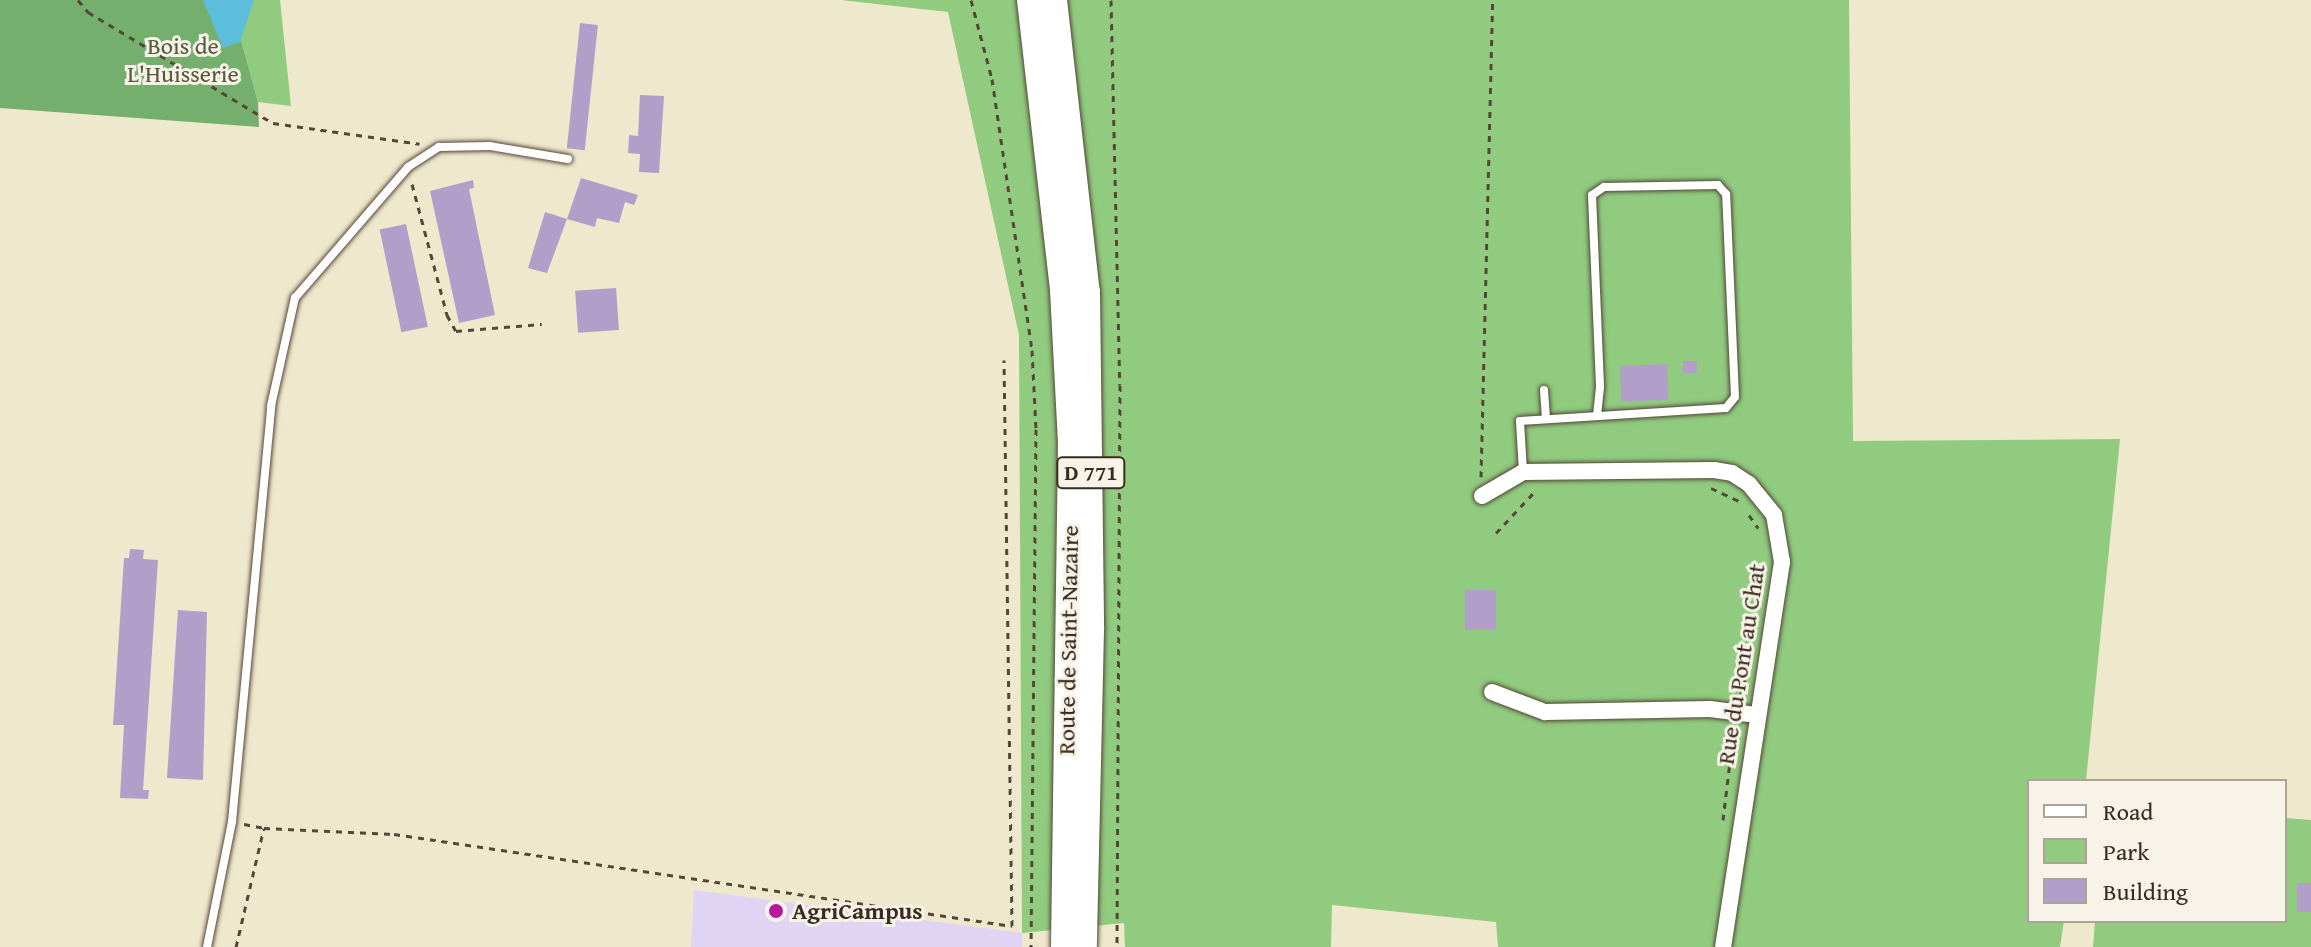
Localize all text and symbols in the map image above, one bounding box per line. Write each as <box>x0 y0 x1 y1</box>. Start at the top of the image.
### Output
park label: Bois de L'Huisserie <box>127 32 239 88</box>
road number: D 771 <box>1055 455 1127 491</box>
street label: Route de Saint-Nazaire <box>1052 525 1084 755</box>
street label: Rue du Pont au Chat <box>1711 562 1771 766</box>
legend <box>2027 779 2287 923</box>
text: Road <box>2103 794 2153 829</box>
text: Park <box>2103 834 2149 869</box>
text: Building <box>2103 874 2188 909</box>
place label: AgriCampus <box>792 897 923 925</box>
marker: AgriCampus <box>767 902 785 920</box>

